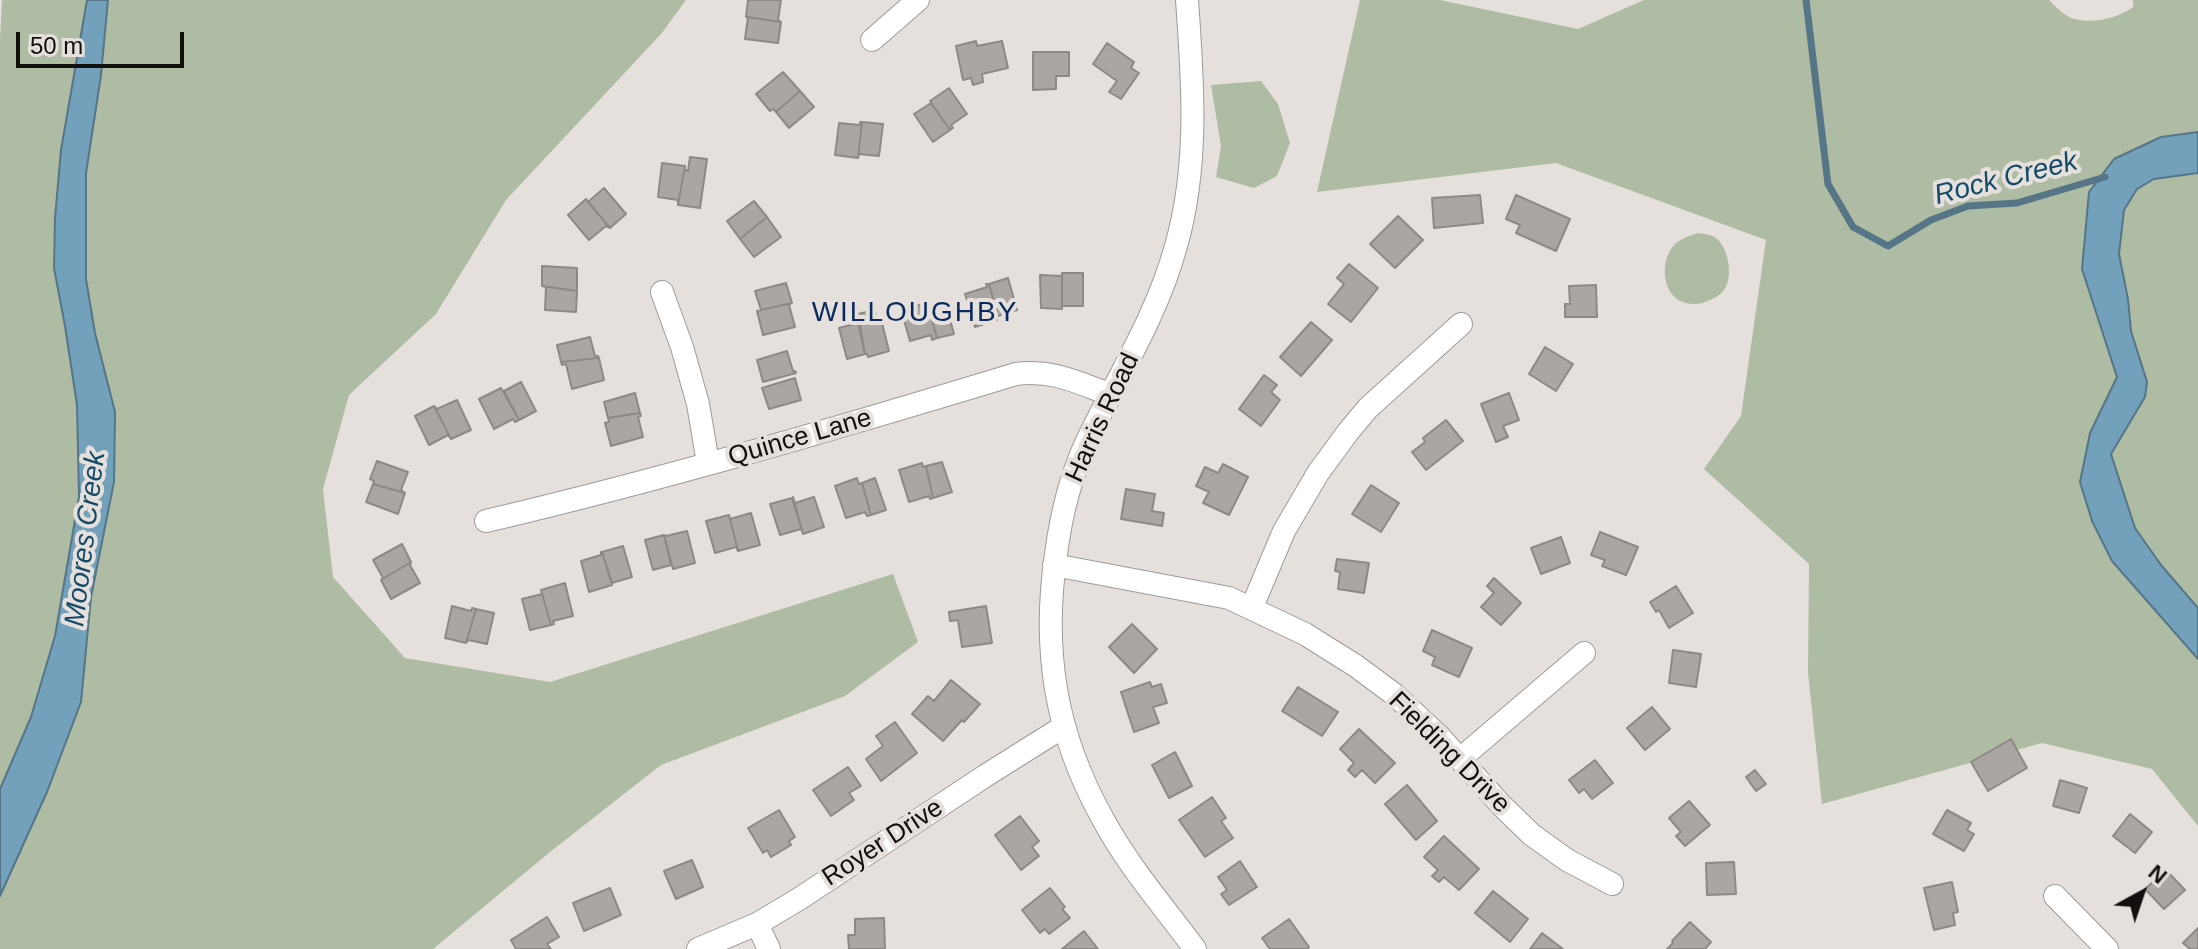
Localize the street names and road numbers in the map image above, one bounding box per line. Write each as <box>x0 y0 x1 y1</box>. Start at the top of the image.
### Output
street label: Harris Road <box>1060 349 1146 487</box>
street label: Quince Lane <box>725 403 875 473</box>
street label: Fielding Drive <box>1382 686 1516 820</box>
street label: Royer Drive <box>817 793 949 893</box>

